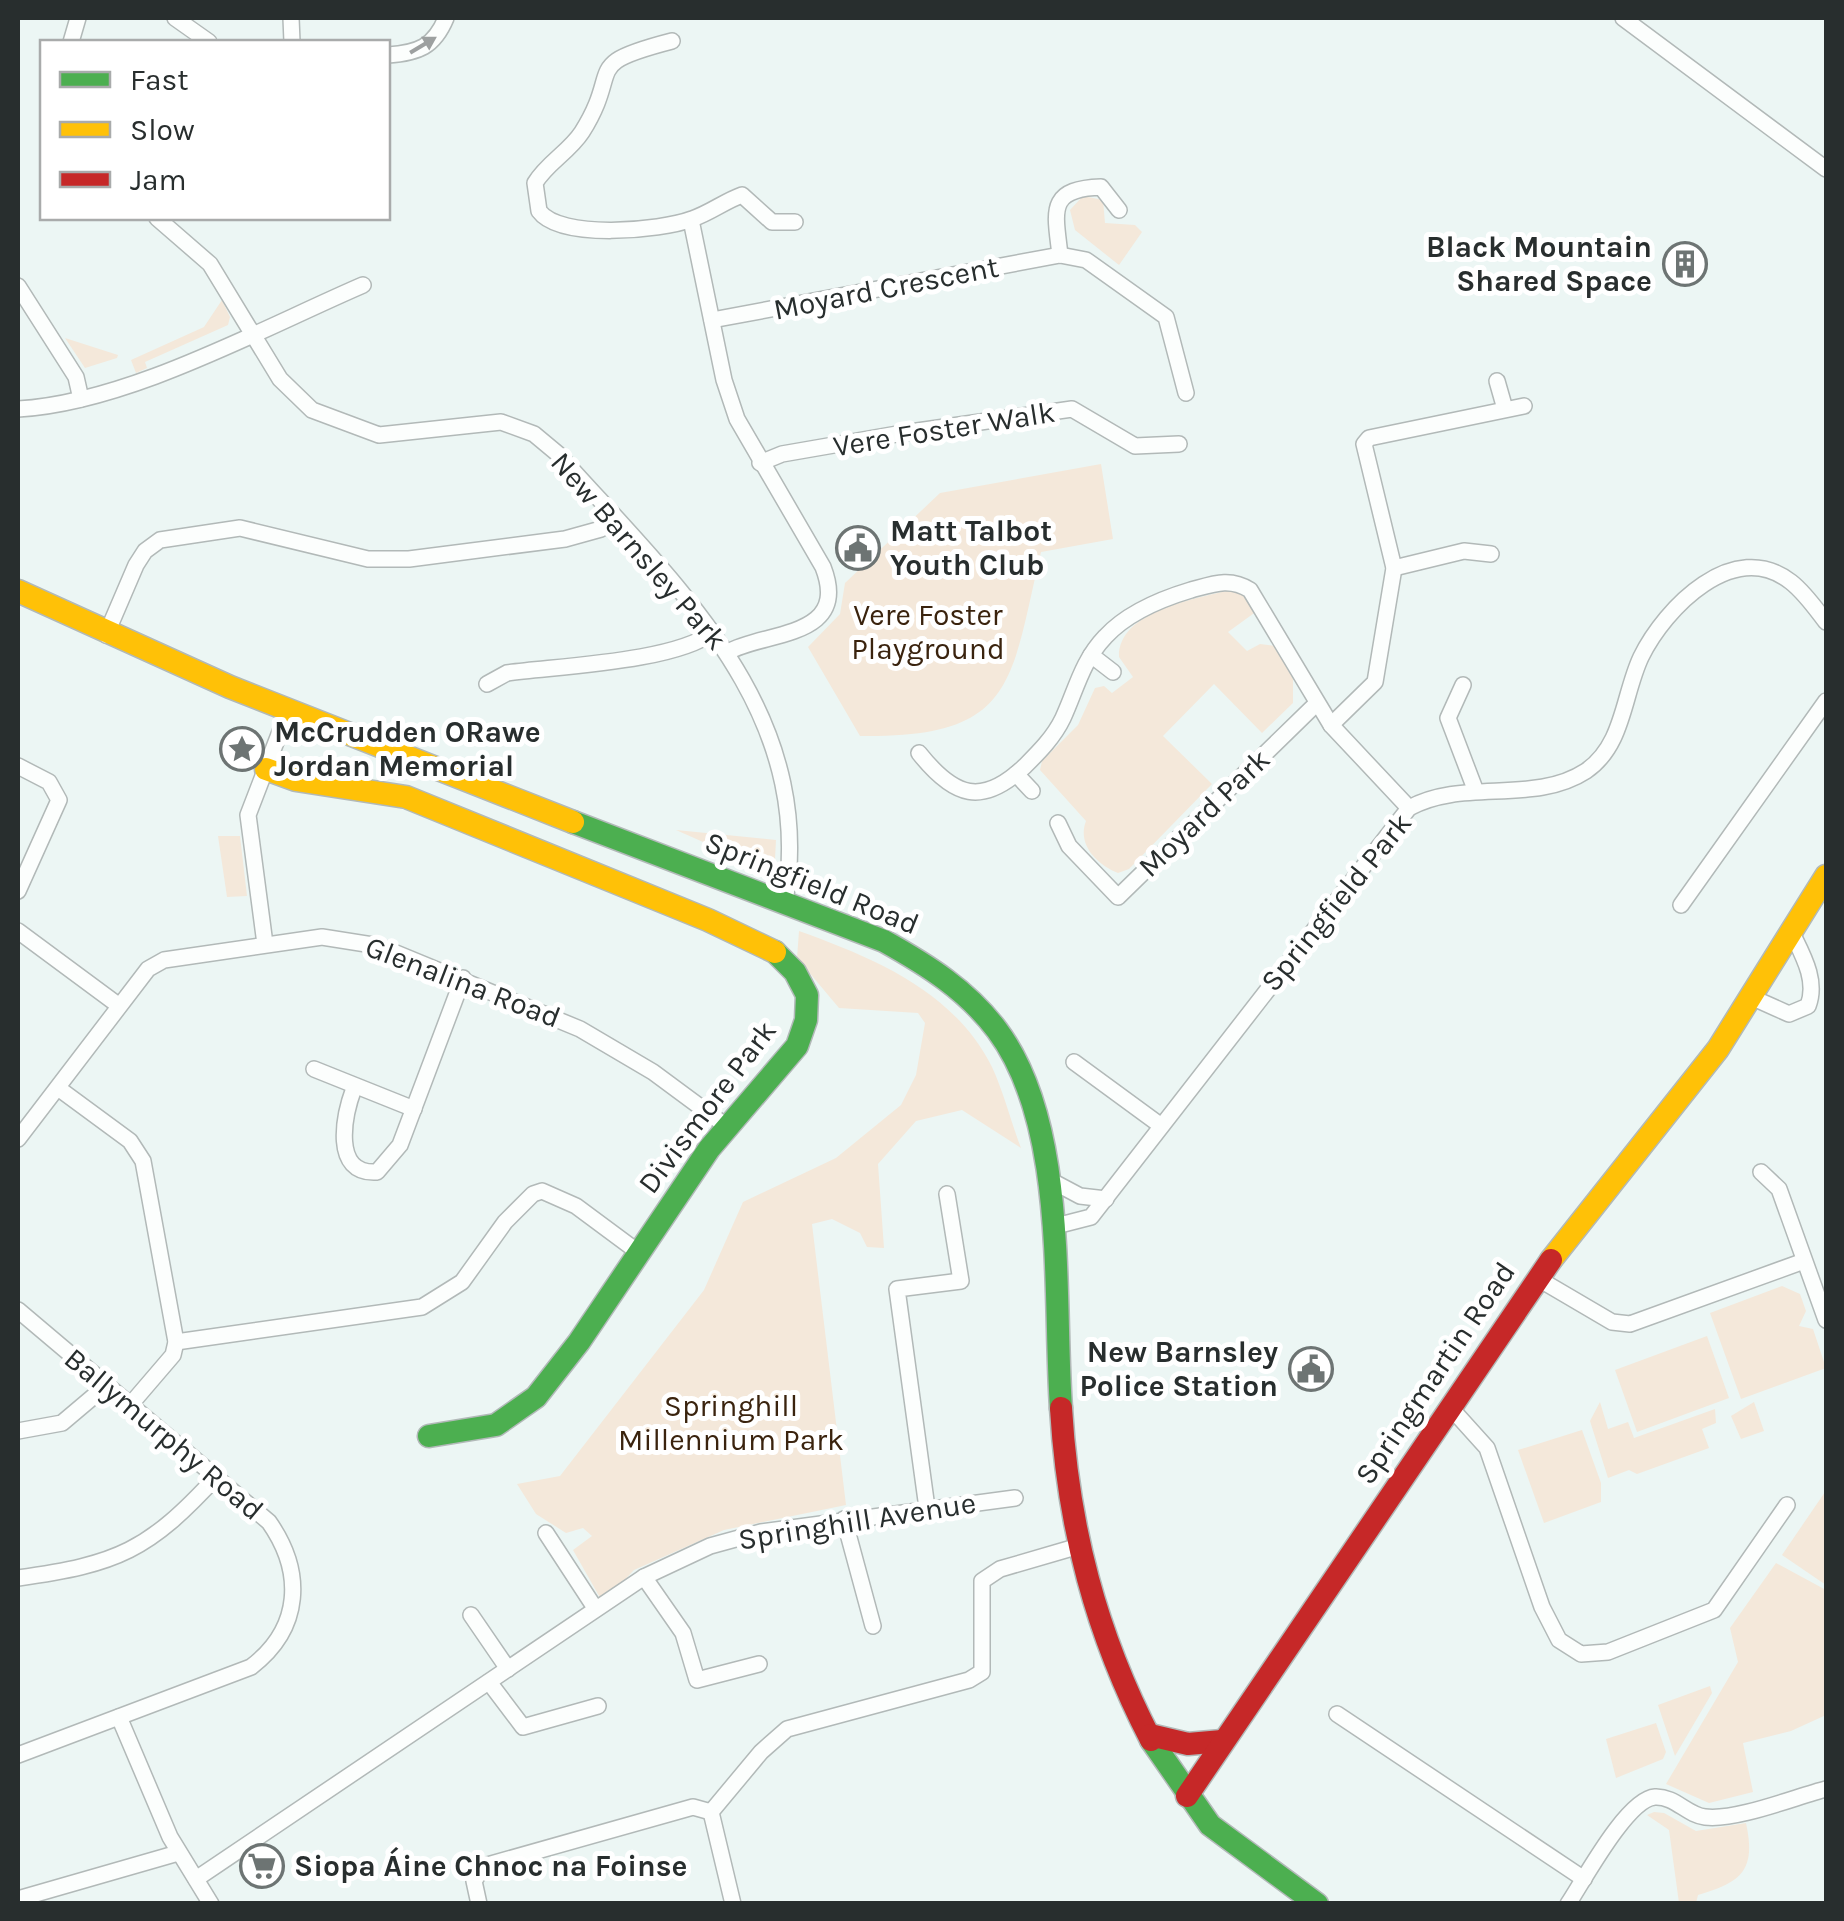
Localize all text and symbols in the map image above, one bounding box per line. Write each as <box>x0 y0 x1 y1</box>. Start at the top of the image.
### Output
one-way arrow <box>409 36 436 55</box>
legend <box>40 40 390 220</box>
text: Fast <box>130 62 189 98</box>
text: Slow <box>130 112 195 148</box>
text: Jam <box>130 162 187 198</box>
place label: Black Mountain Shared Space <box>1426 229 1652 299</box>
building icon: Black Mountain Shared Space <box>1662 241 1708 287</box>
street label: Moyard Crescent <box>770 249 1002 327</box>
street label: Vere Foster Walk <box>831 394 1057 464</box>
street label: New Barnsley Park <box>543 445 735 657</box>
place label: Matt Talbot Youth Club <box>890 513 1052 583</box>
public building icon: Matt Talbot Youth Club <box>835 525 881 571</box>
park label: Vere Foster Playground <box>851 597 1005 667</box>
place label: McCrudden ORawe Jordan Memorial <box>274 714 541 784</box>
place icon: McCrudden ORawe Jordan Memorial <box>219 726 265 772</box>
street label: Moyard Park <box>1131 741 1277 885</box>
street label: Springfield Park <box>1253 805 1419 999</box>
street label: Springfield Road <box>700 824 924 942</box>
street label: Glenalina Road <box>360 928 566 1036</box>
street label: Divismore Park <box>630 1013 784 1201</box>
street label: Springmartin Road <box>1347 1255 1523 1491</box>
place label: New Barnsley Police Station <box>1079 1334 1278 1404</box>
street label: Ballymurphy Road <box>57 1340 271 1528</box>
public building icon: New Barnsley Police Station <box>1288 1346 1334 1392</box>
park label: Springhill Millennium Park <box>618 1388 844 1458</box>
street label: Springhill Avenue <box>736 1484 978 1558</box>
supermarket icon: Siopa Áine Chnoc na Foinse <box>239 1843 285 1889</box>
place label: Siopa Áine Chnoc na Foinse <box>294 1846 688 1884</box>

